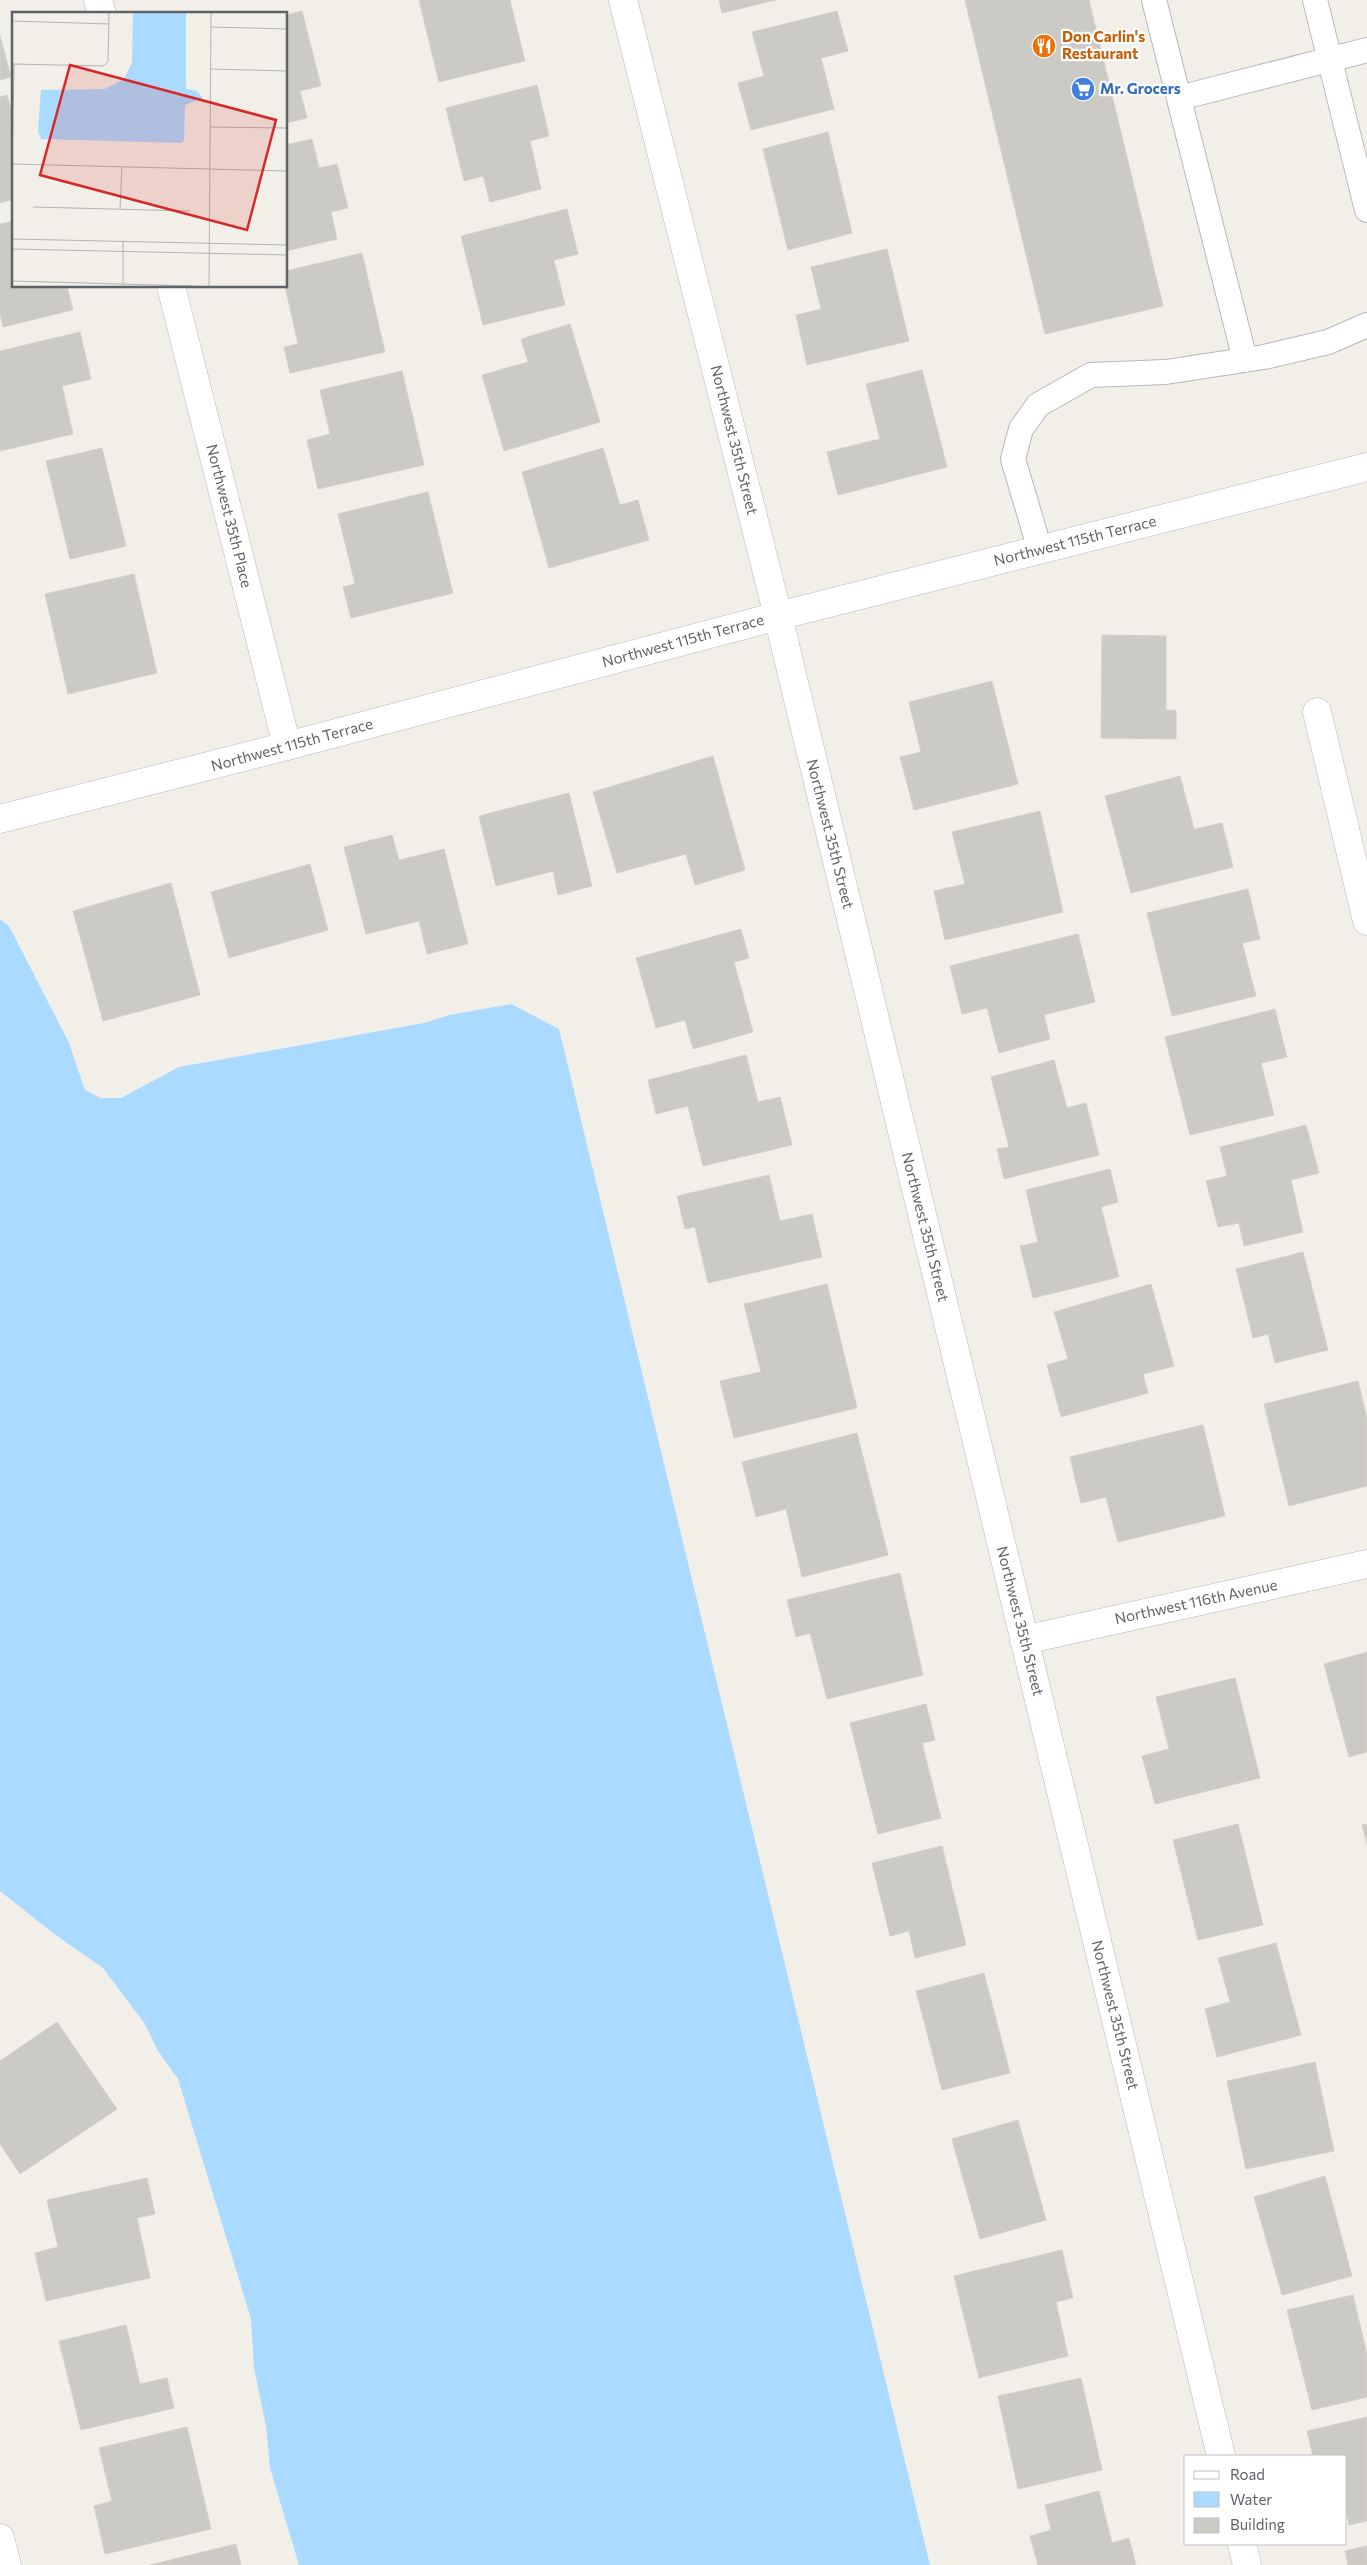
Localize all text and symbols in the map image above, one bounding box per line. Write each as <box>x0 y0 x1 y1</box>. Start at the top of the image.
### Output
inset map <box>12 12 288 288</box>
place label: Don Carlin's Restaurant <box>1062 27 1145 62</box>
restaurant icon: Don Carlin's Restaurant <box>1031 33 1057 59</box>
supermarket icon: Mr. Grocers <box>1070 76 1096 102</box>
place label: Mr. Grocers <box>1100 79 1181 97</box>
street label: Northwest 35th Street <box>708 363 762 516</box>
street label: Northwest 35th Place <box>203 442 257 590</box>
street label: Northwest 115th Terrace <box>992 511 1158 569</box>
street label: Northwest 115th Terrace <box>600 610 766 670</box>
street label: Northwest 115th Terrace <box>209 714 375 774</box>
street label: Northwest 35th Street <box>804 757 858 910</box>
street label: Northwest 35th Street <box>899 1150 953 1303</box>
street label: Northwest 35th Street <box>994 1544 1048 1697</box>
street label: Northwest 116th Avenue <box>1113 1575 1279 1627</box>
street label: Northwest 35th Street <box>1089 1938 1143 2091</box>
legend <box>1184 2455 1347 2545</box>
text: Road <box>1230 2465 1265 2483</box>
text: Water <box>1230 2490 1272 2508</box>
text: Building <box>1230 2515 1285 2533</box>

